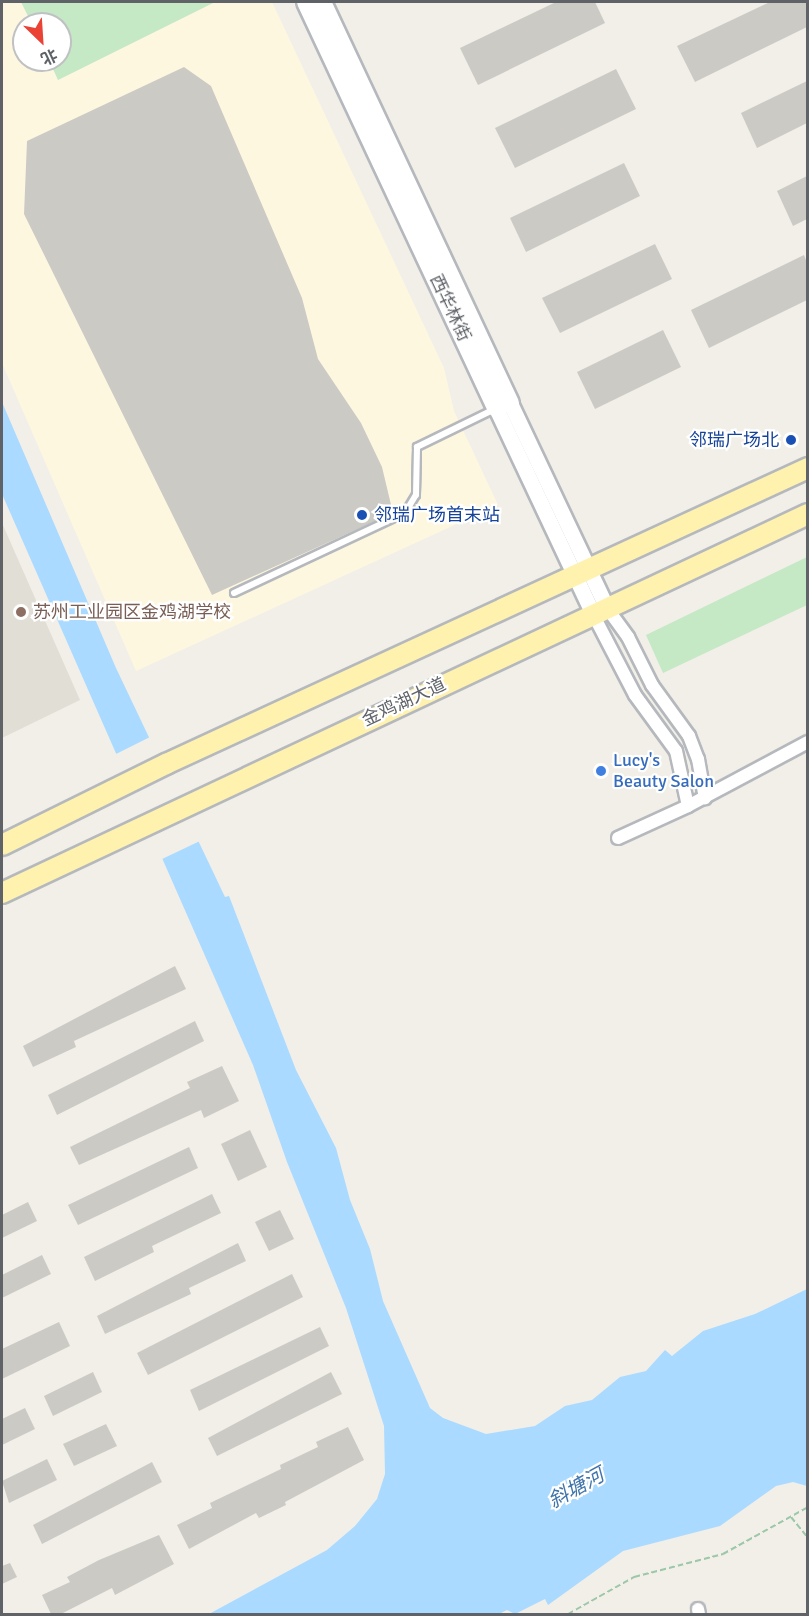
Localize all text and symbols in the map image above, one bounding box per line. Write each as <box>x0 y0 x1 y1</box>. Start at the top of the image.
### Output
north arrow <box>12 12 72 72</box>
text: 北 <box>37 44 60 69</box>
street label: 西华林街 <box>425 271 475 345</box>
place label: 邻瑞广场北 <box>689 429 779 451</box>
marker: 邻瑞广场北 <box>784 433 798 447</box>
place label: 邻瑞广场首末站 <box>374 504 500 526</box>
marker: 邻瑞广场首末站 <box>355 508 369 522</box>
place label: 苏州工业园区金鸡湖学校 <box>33 601 231 623</box>
marker: 苏州工业园区金鸡湖学校 <box>14 605 28 619</box>
street label: 金鸡湖大道 <box>359 673 449 731</box>
place label: Lucy's Beauty Salon <box>613 750 714 792</box>
marker: Lucy's Beauty Salon <box>594 764 608 778</box>
water label: 斜塘河 <box>544 1463 608 1513</box>

